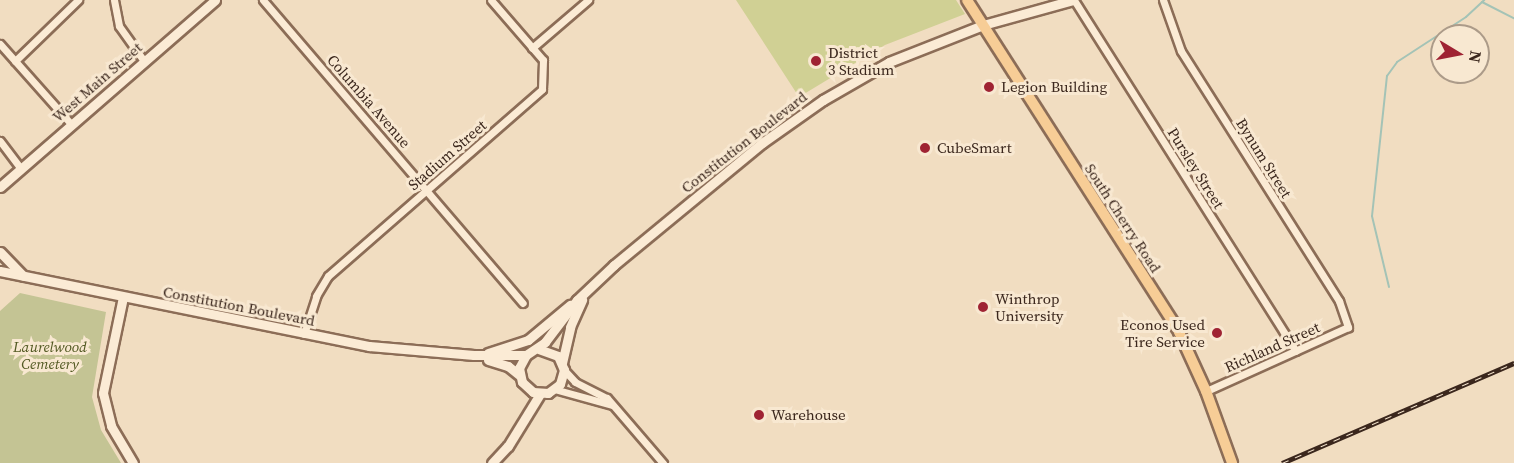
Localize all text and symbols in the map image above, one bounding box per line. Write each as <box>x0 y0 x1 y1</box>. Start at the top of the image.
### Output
north arrow <box>1430 24 1490 84</box>
street label: West Main Street <box>49 38 145 126</box>
place label: District 3 Stadium <box>828 43 894 78</box>
text: N <box>1464 49 1488 64</box>
street label: Columbia Avenue <box>324 51 414 151</box>
marker: District 3 Stadium <box>809 54 823 68</box>
place label: Legion Building <box>1001 78 1107 96</box>
marker: Legion Building <box>982 80 996 94</box>
street label: Constitution Boulevard <box>678 87 810 197</box>
street label: Bynum Street <box>1232 115 1296 201</box>
street label: Stadium Street <box>404 116 490 194</box>
street label: Pursley Street <box>1164 124 1228 212</box>
place label: CubeSmart <box>937 139 1012 157</box>
marker: CubeSmart <box>918 141 932 155</box>
street label: South Cherry Road <box>1081 160 1165 276</box>
street label: Constitution Boulevard <box>162 282 316 330</box>
place label: Winthrop University <box>995 289 1063 324</box>
marker: Winthrop University <box>976 300 990 314</box>
place label: Econos Used Tire Service <box>1120 315 1205 350</box>
street label: Richland Street <box>1222 318 1322 376</box>
marker: Econos Used Tire Service <box>1210 326 1224 340</box>
park label: Laurelwood Cemetery <box>13 337 87 372</box>
place label: Warehouse <box>771 406 846 424</box>
marker: Warehouse <box>752 408 766 422</box>

